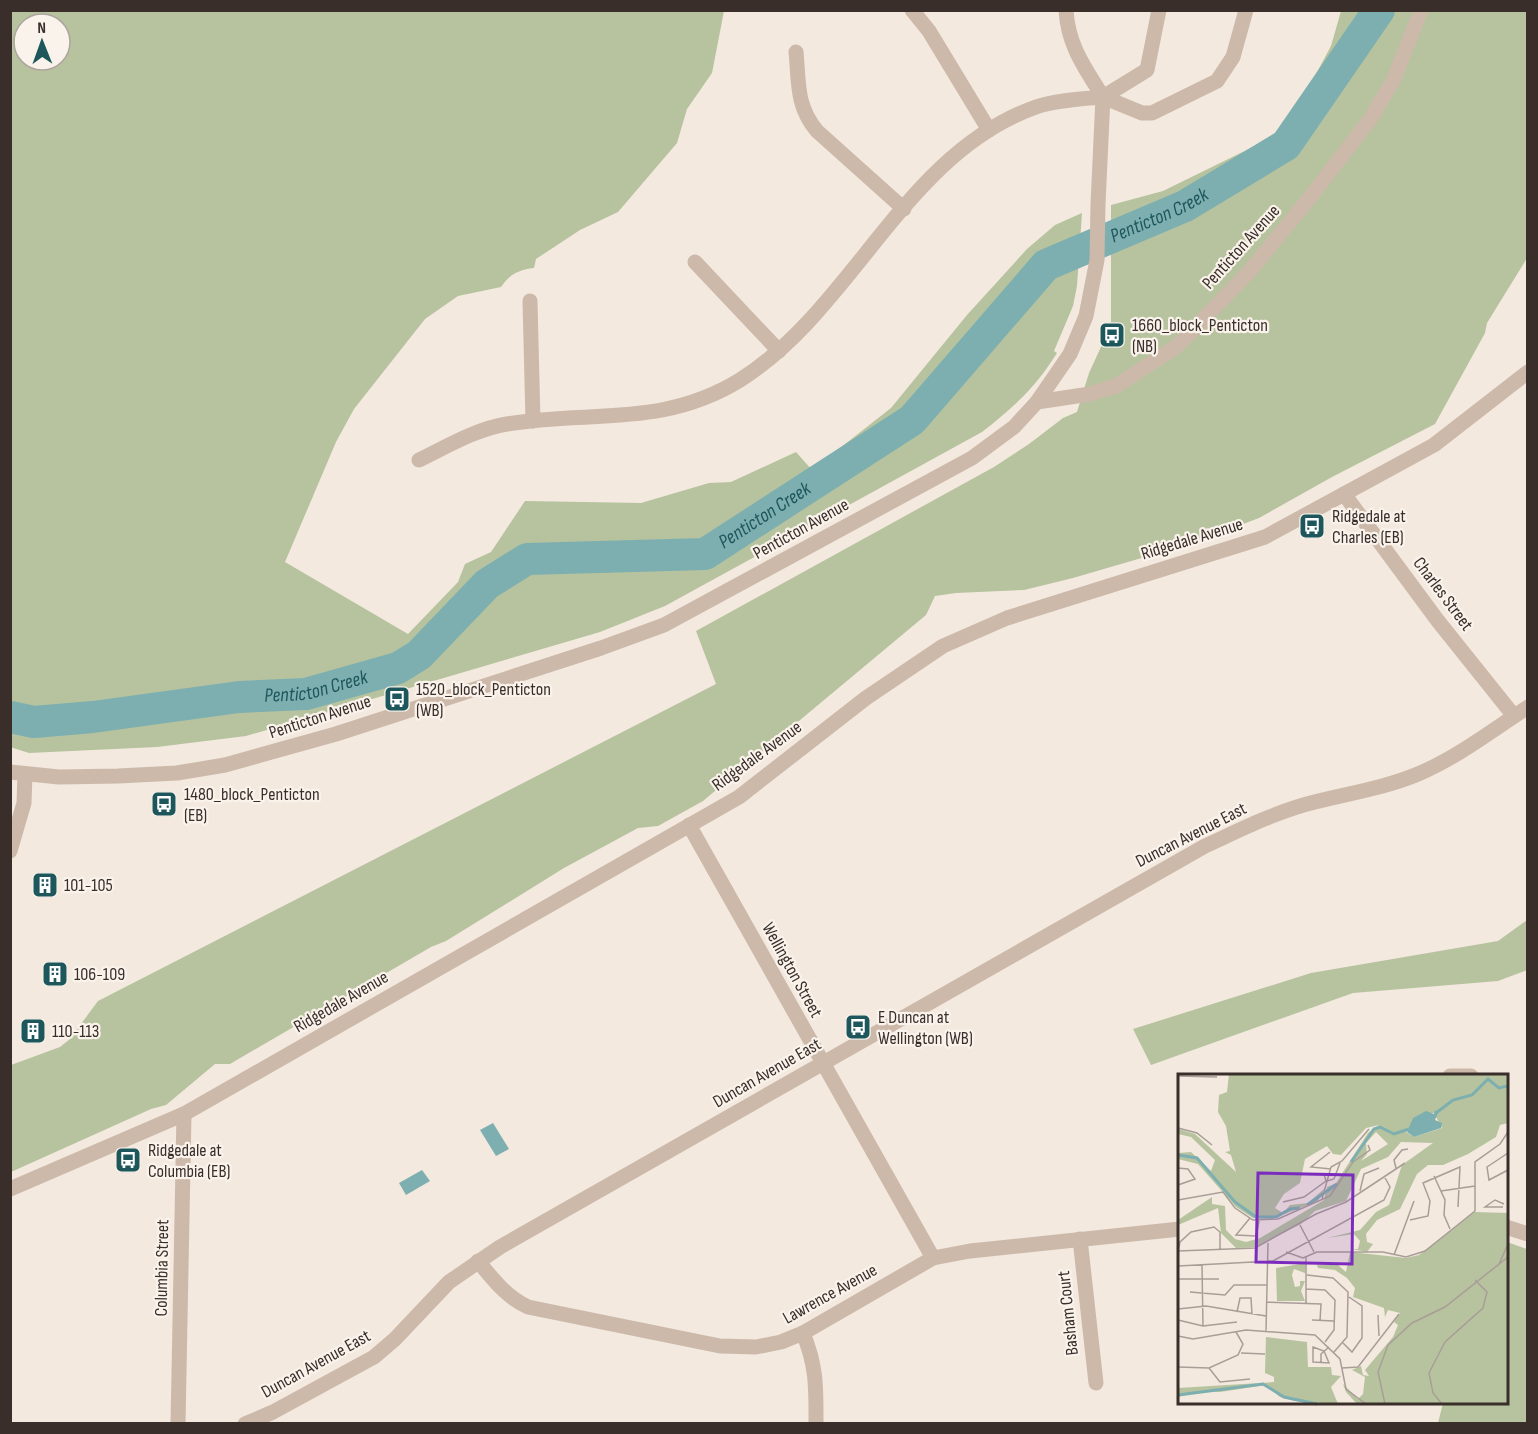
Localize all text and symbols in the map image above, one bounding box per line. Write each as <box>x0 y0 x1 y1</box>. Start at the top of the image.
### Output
north arrow <box>12 12 72 72</box>
text: N <box>37 19 46 38</box>
water label: Penticton Creek <box>1107 182 1213 248</box>
street label: Penticton Avenue <box>1198 201 1284 293</box>
place label: 1660_block_Penticton (NB) <box>1132 315 1268 357</box>
bus stop icon: 1660_block_Penticton (NB) <box>1097 320 1127 350</box>
water label: Penticton Creek <box>714 476 816 554</box>
street label: Penticton Avenue <box>750 494 852 564</box>
place label: Ridgedale at Charles (EB) <box>1332 506 1406 548</box>
bus stop icon: Ridgedale at Charles (EB) <box>1297 511 1327 541</box>
street label: Ridgedale Avenue <box>1139 514 1245 564</box>
street label: Charles Street <box>1409 553 1478 635</box>
water label: Penticton Creek <box>264 665 371 708</box>
place label: 1520_block_Penticton (WB) <box>416 679 551 721</box>
bus stop icon: 1520_block_Penticton (WB) <box>382 684 412 714</box>
street label: Penticton Avenue <box>266 691 374 743</box>
street label: Ridgedale Avenue <box>708 717 806 795</box>
place label: 1480_block_Penticton (EB) <box>184 784 320 826</box>
bus stop icon: 1480_block_Penticton (EB) <box>149 789 179 819</box>
street label: Duncan Avenue East <box>1132 798 1250 872</box>
building icon: 101-105 <box>30 870 60 900</box>
place label: 101-105 <box>64 875 113 896</box>
street label: Wellington Street <box>757 919 827 1022</box>
building icon: 106-109 <box>40 959 70 989</box>
place label: 106-109 <box>74 964 125 985</box>
street label: Ridgedale Avenue <box>290 967 392 1037</box>
place label: E Duncan at Wellington (WB) <box>878 1007 973 1049</box>
bus stop icon: E Duncan at Wellington (WB) <box>843 1012 873 1042</box>
building icon: 110-113 <box>18 1016 48 1046</box>
place label: 110-113 <box>52 1021 99 1042</box>
street label: Duncan Avenue East <box>709 1033 825 1112</box>
inset map <box>1178 1074 1508 1404</box>
place label: Ridgedale at Columbia (EB) <box>148 1140 230 1182</box>
bus stop icon: Ridgedale at Columbia (EB) <box>113 1145 143 1175</box>
street label: Columbia Street <box>151 1219 173 1317</box>
street label: Lawrence Avenue <box>779 1259 881 1329</box>
street label: Basham Court <box>1053 1269 1083 1356</box>
street label: Duncan Avenue East <box>258 1325 375 1403</box>

